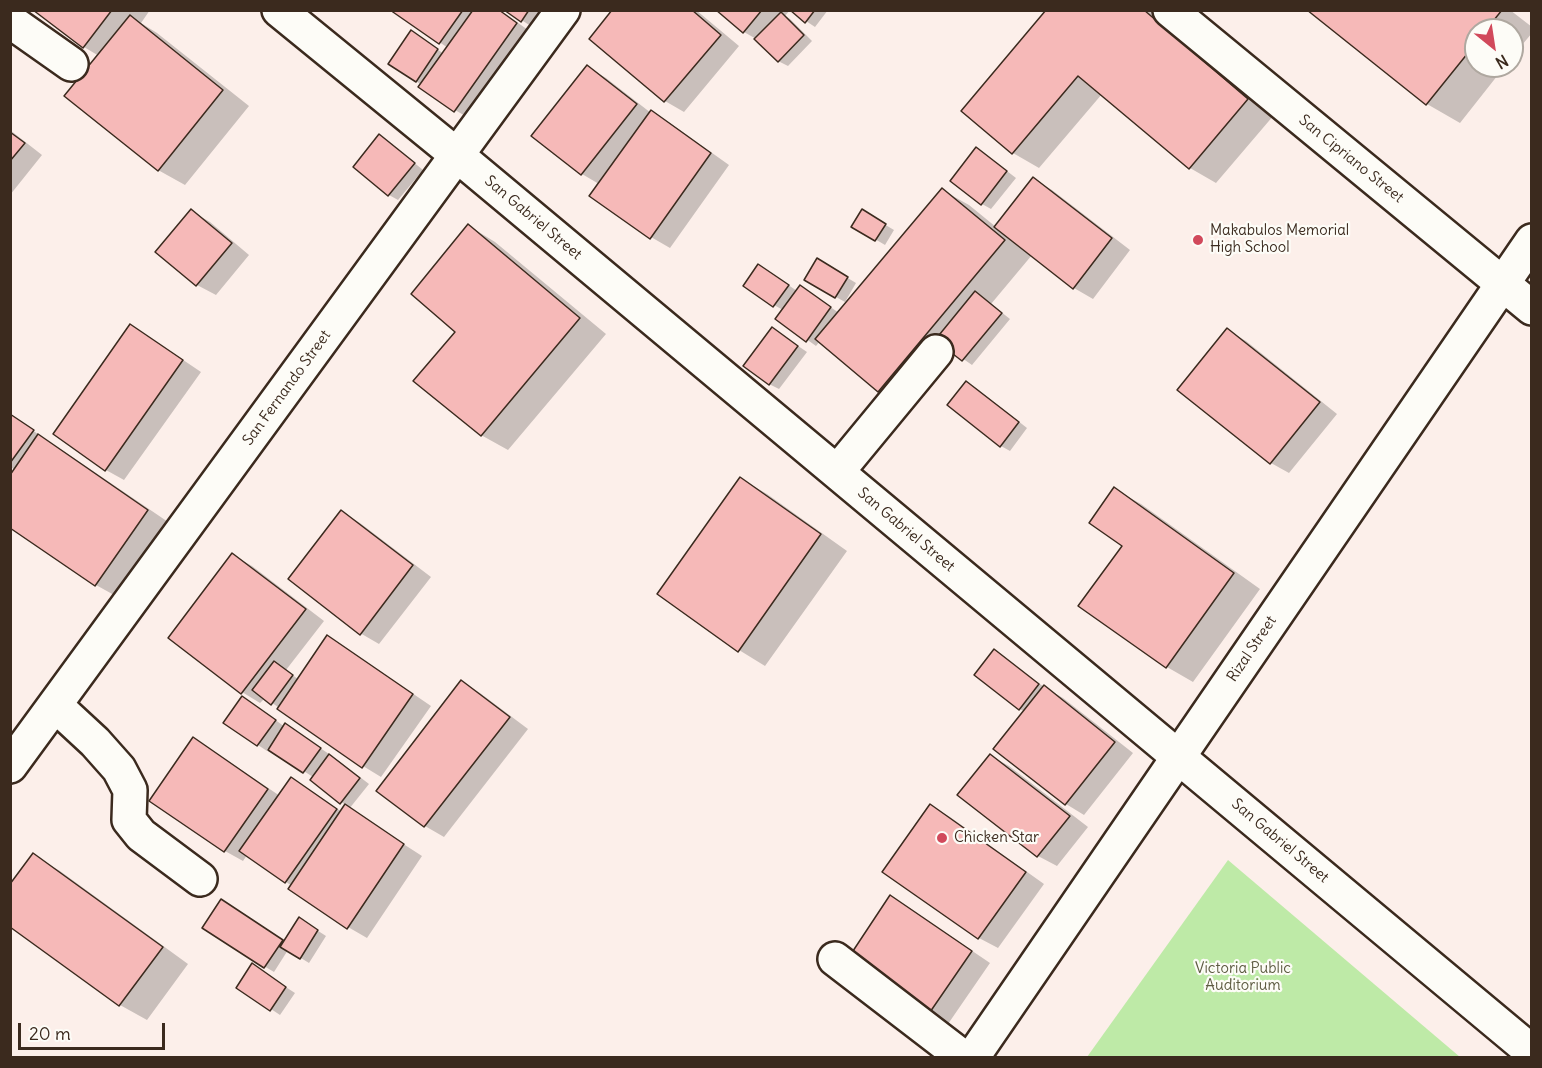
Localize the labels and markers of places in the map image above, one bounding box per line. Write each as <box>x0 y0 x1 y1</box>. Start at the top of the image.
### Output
place label: Makabulos Memorial High School <box>1210 222 1349 257</box>
marker: Makabulos Memorial High School <box>1191 233 1205 247</box>
place label: Chicken Star <box>954 829 1039 847</box>
marker: Chicken Star <box>935 831 949 845</box>

